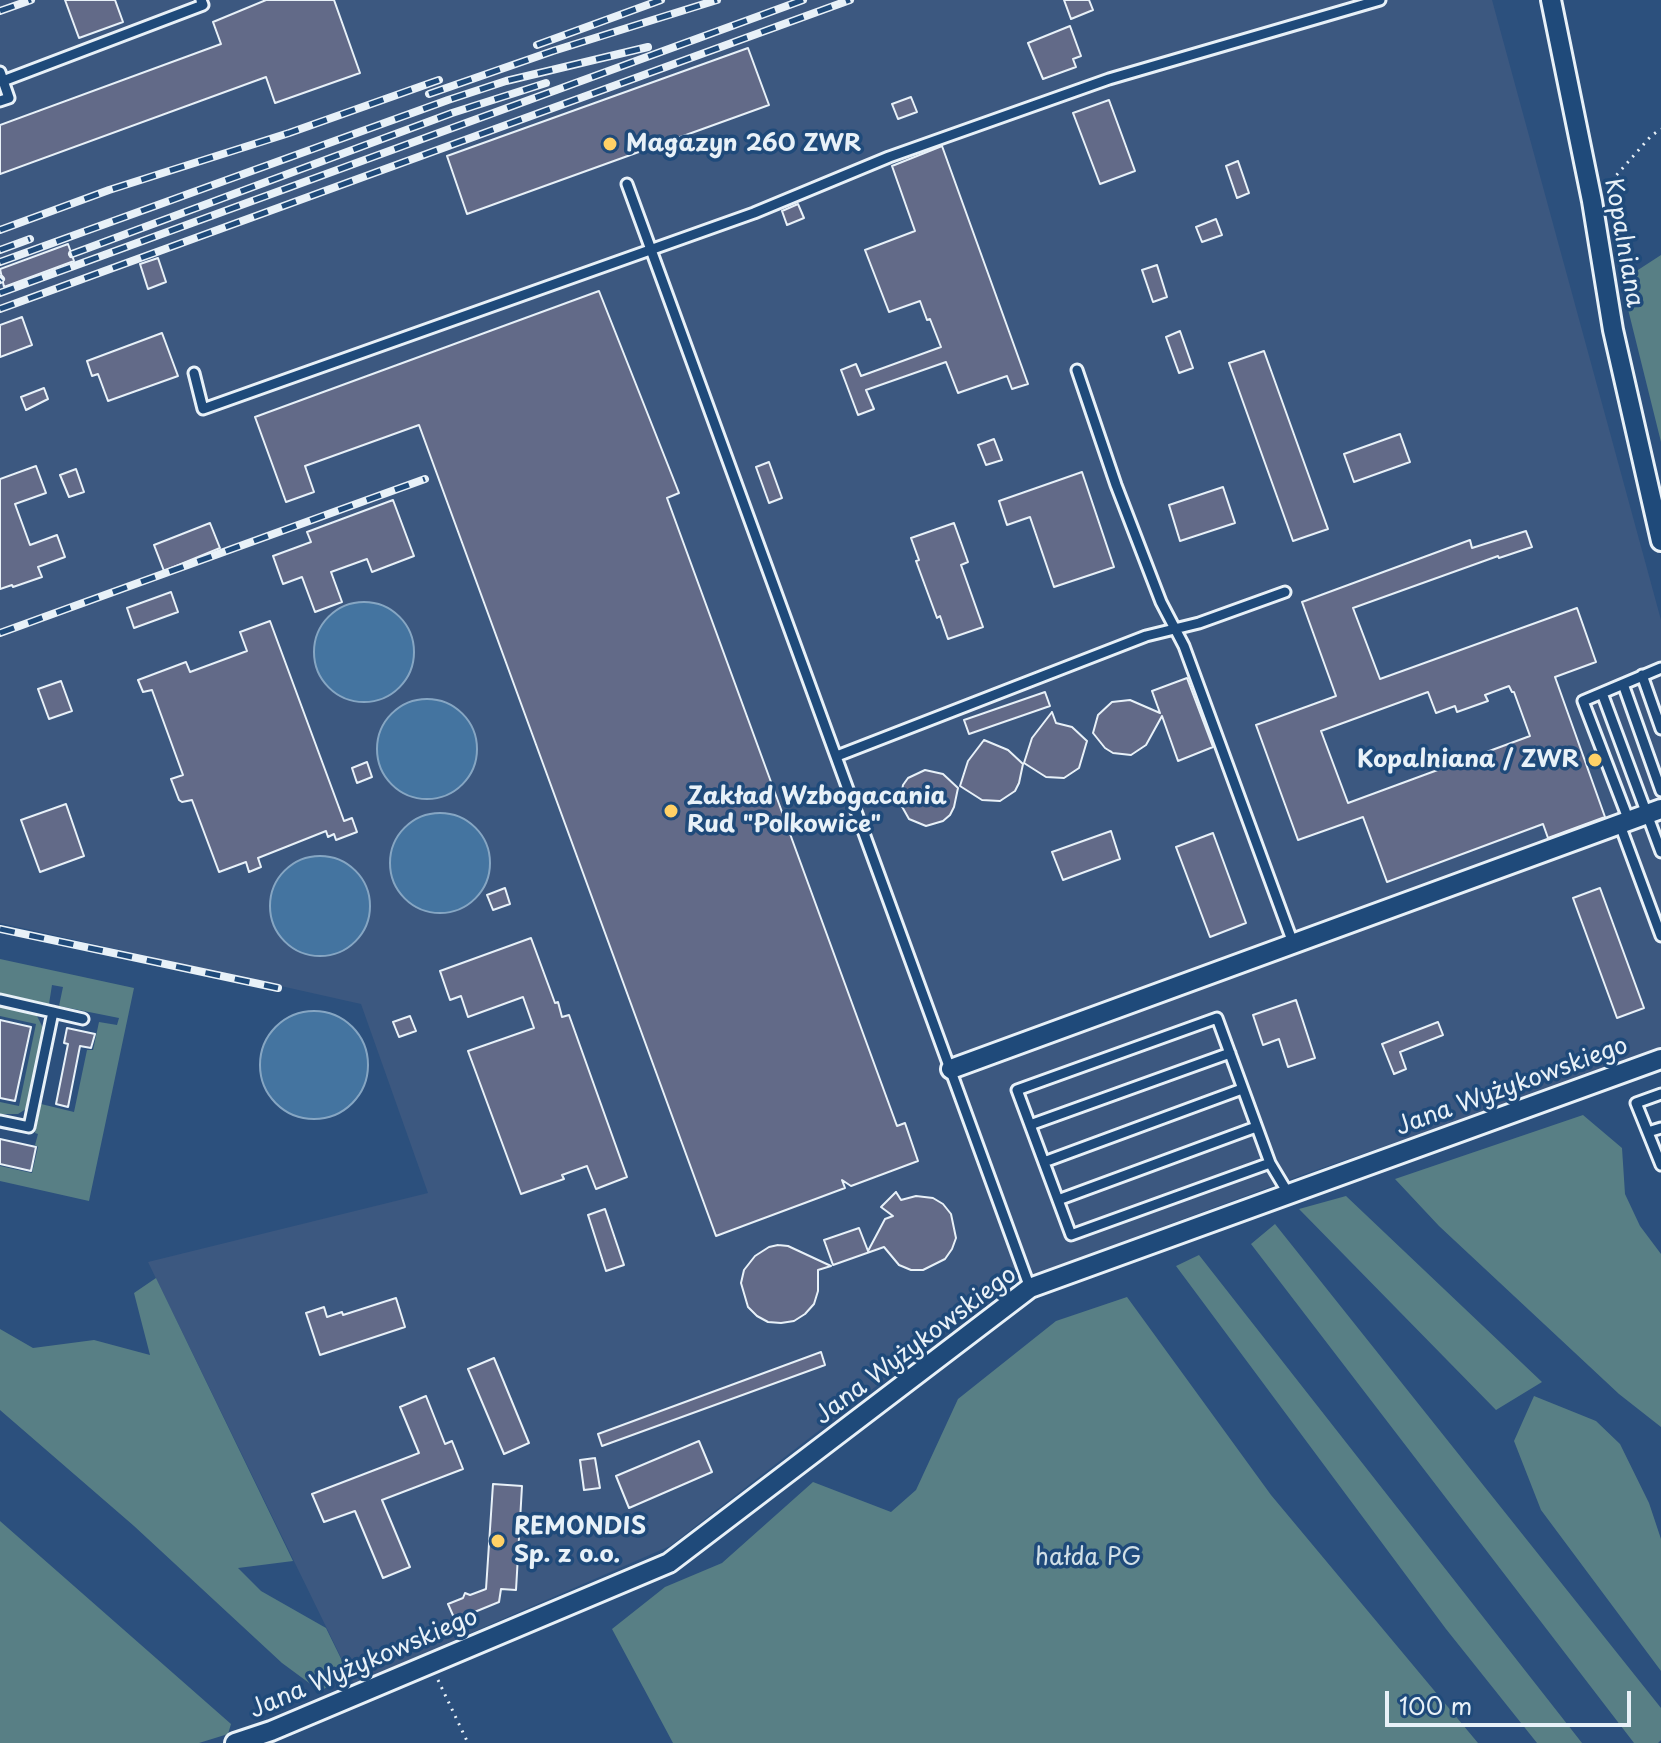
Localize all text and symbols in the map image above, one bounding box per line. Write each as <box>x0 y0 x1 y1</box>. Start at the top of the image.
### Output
place label: Magazyn 260 ZWR <box>626 130 861 158</box>
marker: Magazyn 260 ZWR <box>601 135 619 153</box>
street label: Kopalniana <box>1597 176 1649 310</box>
place label: Kopalniana / ZWR <box>1357 746 1579 774</box>
marker: Kopalniana / ZWR <box>1586 751 1604 769</box>
place label: Zakład Wzbogacania Rud "Polkowice" <box>687 783 947 839</box>
marker: Zakład Wzbogacania Rud "Polkowice" <box>662 802 680 820</box>
street label: Jana Wyżykowskiego <box>1392 1032 1632 1142</box>
street label: Jana Wyżykowskiego <box>810 1261 1022 1431</box>
place label: REMONDIS Sp. z o.o. <box>514 1513 646 1569</box>
marker: REMONDIS Sp. z o.o. <box>489 1532 507 1550</box>
park label: hałda PG <box>1035 1544 1141 1572</box>
street label: Jana Wyżykowskiego <box>246 1603 482 1725</box>
scale bar <box>1389 1675 1635 1725</box>
text: 100 m <box>1399 1687 1472 1723</box>

